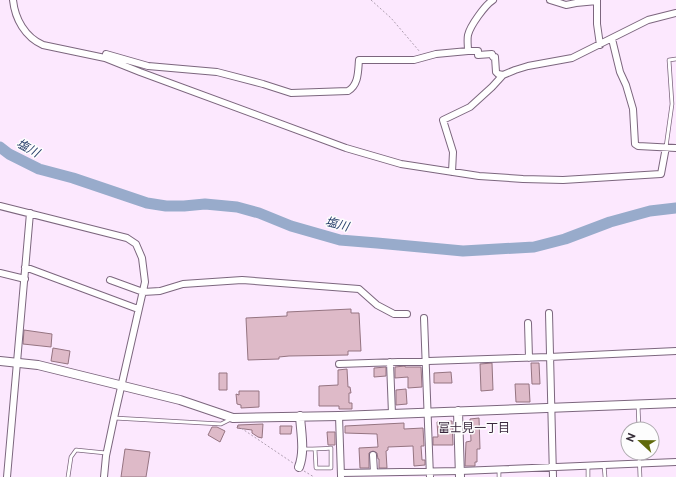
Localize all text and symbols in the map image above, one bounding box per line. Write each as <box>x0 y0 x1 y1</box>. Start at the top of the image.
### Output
water label: 塩川 <box>14 136 44 161</box>
water label: 塩川 <box>324 214 352 234</box>
district label: 富士見一丁目 <box>438 421 510 435</box>
north arrow <box>620 421 660 461</box>
text: N <box>624 431 639 444</box>

